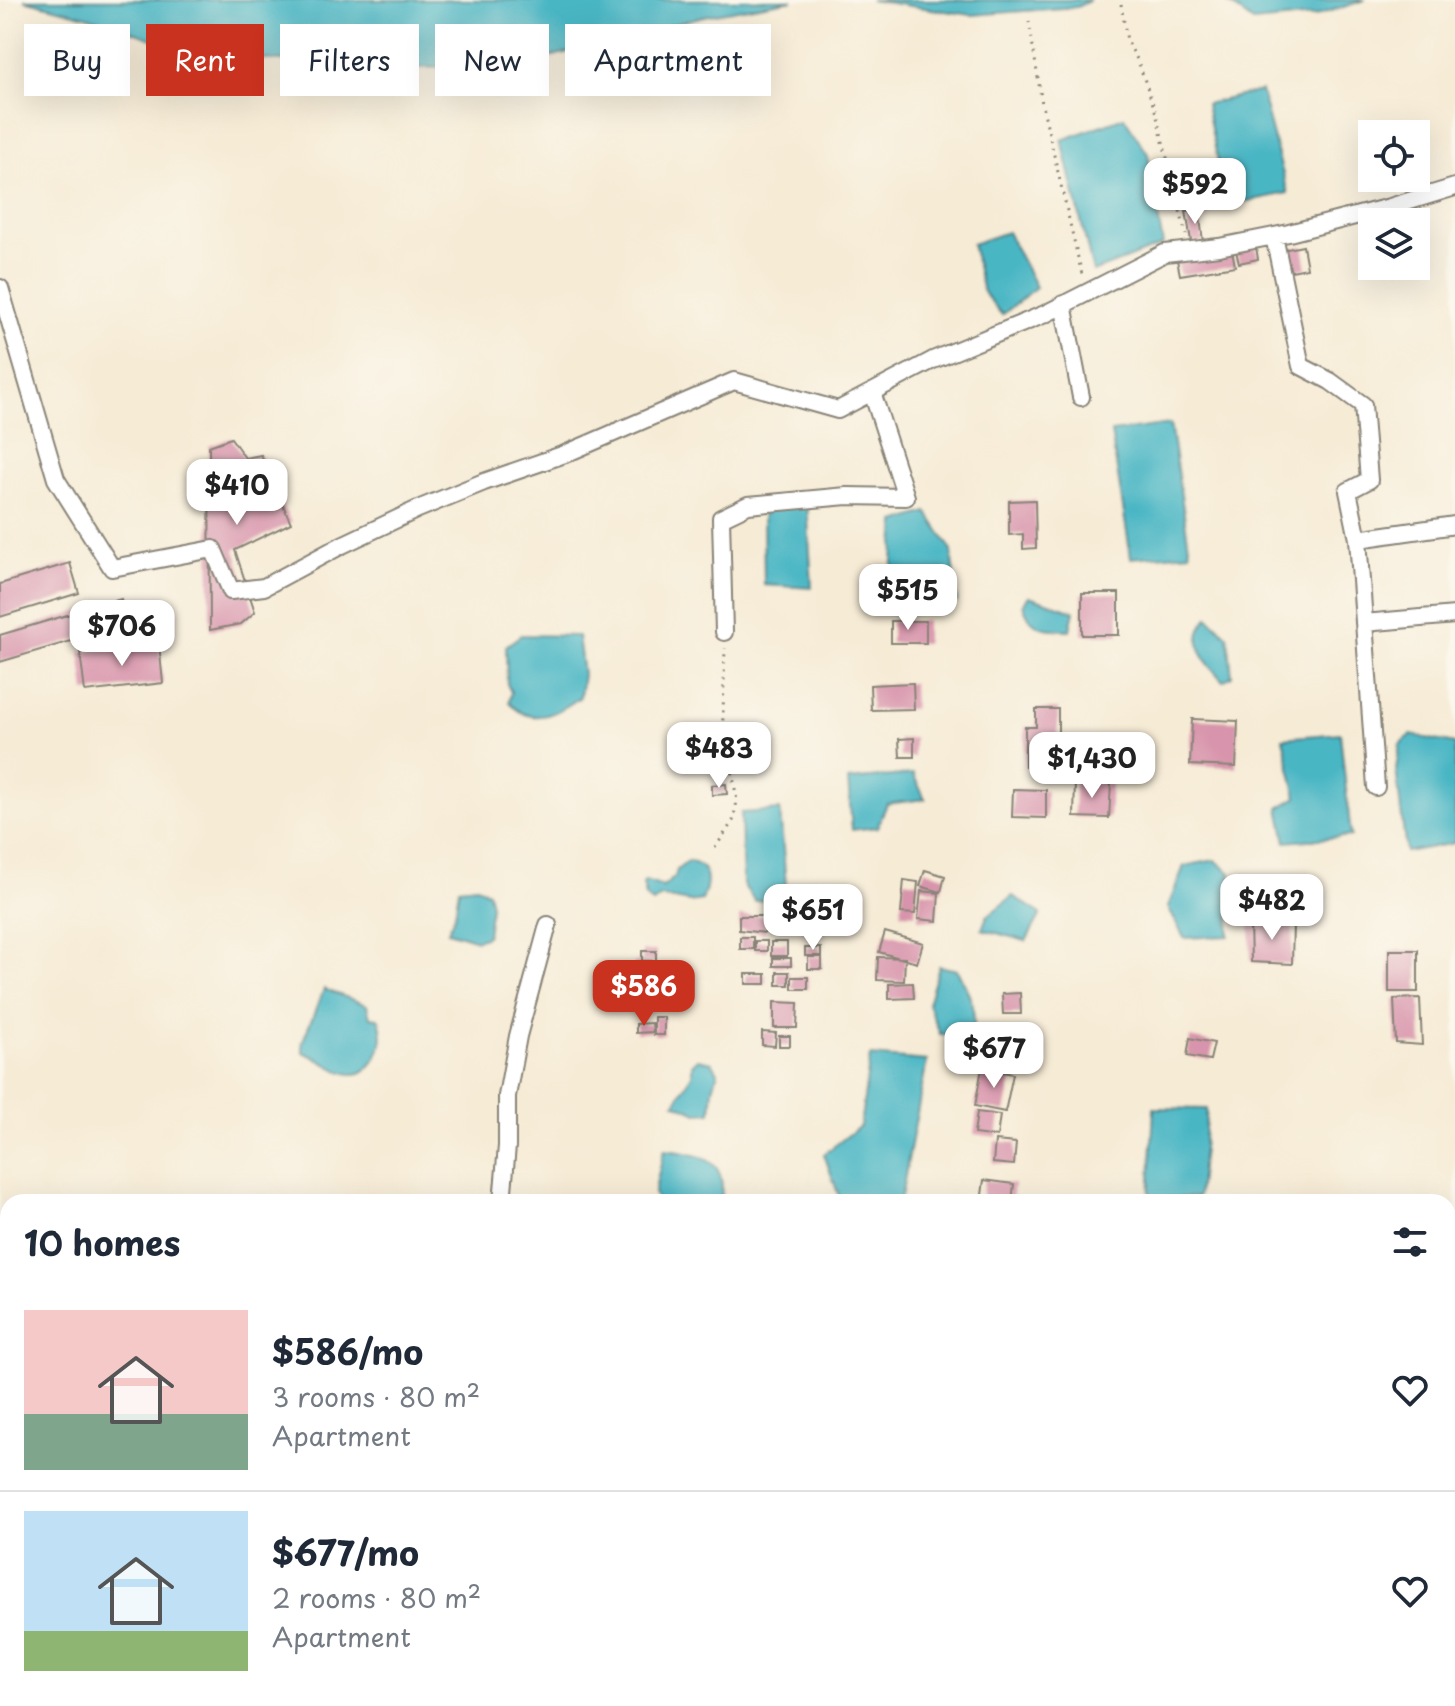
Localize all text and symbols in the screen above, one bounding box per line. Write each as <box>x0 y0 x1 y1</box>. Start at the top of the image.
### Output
chip: Buy <box>24 24 130 96</box>
chip: Rent <box>146 24 264 96</box>
chip: Filters <box>280 24 419 96</box>
chip: New <box>435 24 549 96</box>
chip: Apartment <box>565 24 771 96</box>
map controls <box>1358 120 1430 280</box>
button: locate <box>1358 120 1430 192</box>
pin: $592 <box>1148 158 1242 226</box>
text: $592 <box>1162 164 1228 203</box>
button: layers <box>1358 208 1430 280</box>
pin: $410 <box>190 459 284 527</box>
text: $410 <box>205 465 269 504</box>
pin: $515 <box>861 564 955 632</box>
text: $515 <box>877 570 939 609</box>
pin: $706 <box>75 600 169 668</box>
text: $706 <box>88 606 156 645</box>
pin: $483 <box>672 722 766 790</box>
text: $483 <box>685 728 753 767</box>
pin: $1,430 <box>1027 732 1157 800</box>
text: $1,430 <box>1047 738 1137 777</box>
pin: $482 <box>1225 874 1319 942</box>
text: $482 <box>1238 880 1306 919</box>
pin: $651 <box>766 884 860 952</box>
text: $651 <box>782 890 844 929</box>
pin: $586 <box>597 960 691 1028</box>
text: $586 <box>611 966 677 1005</box>
pin: $677 <box>947 1022 1041 1090</box>
text: $677 <box>962 1028 1026 1067</box>
text: 10 homes <box>24 1216 180 1268</box>
icon: filters <box>1388 1220 1432 1264</box>
text: $586/mo <box>272 1325 423 1377</box>
icon: home <box>88 1342 184 1438</box>
icon: heart <box>1388 1368 1432 1412</box>
text: 3 rooms · 80 m² <box>272 1377 480 1416</box>
text: Apartment <box>272 1416 411 1455</box>
text: $677/mo <box>272 1526 419 1578</box>
icon: home <box>88 1543 184 1639</box>
icon: heart <box>1388 1569 1432 1613</box>
text: 2 rooms · 80 m² <box>272 1578 481 1617</box>
text: Apartment <box>272 1617 411 1656</box>

